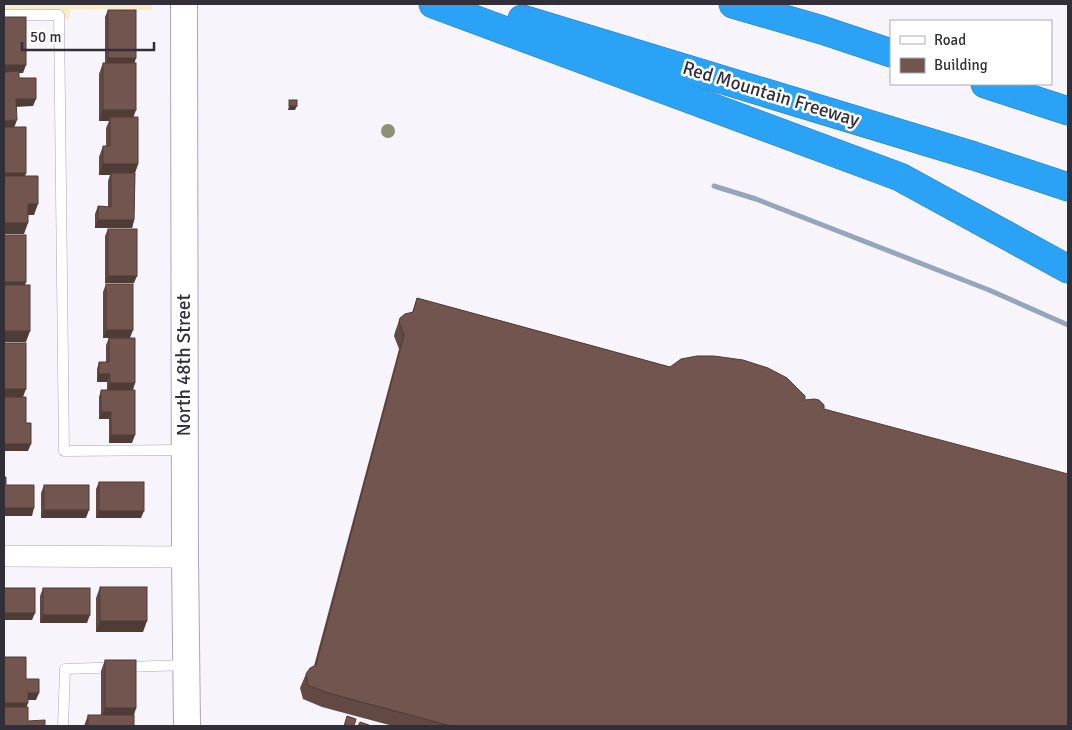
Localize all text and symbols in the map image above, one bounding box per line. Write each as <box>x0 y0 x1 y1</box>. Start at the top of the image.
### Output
scale bar <box>22 20 155 52</box>
legend <box>890 20 1052 85</box>
text: 50 m <box>30 28 61 46</box>
text: Road <box>934 31 966 49</box>
street label: Red Mountain Freeway <box>680 56 862 132</box>
text: Building <box>934 56 988 74</box>
street label: North 48th Street <box>172 293 196 436</box>

